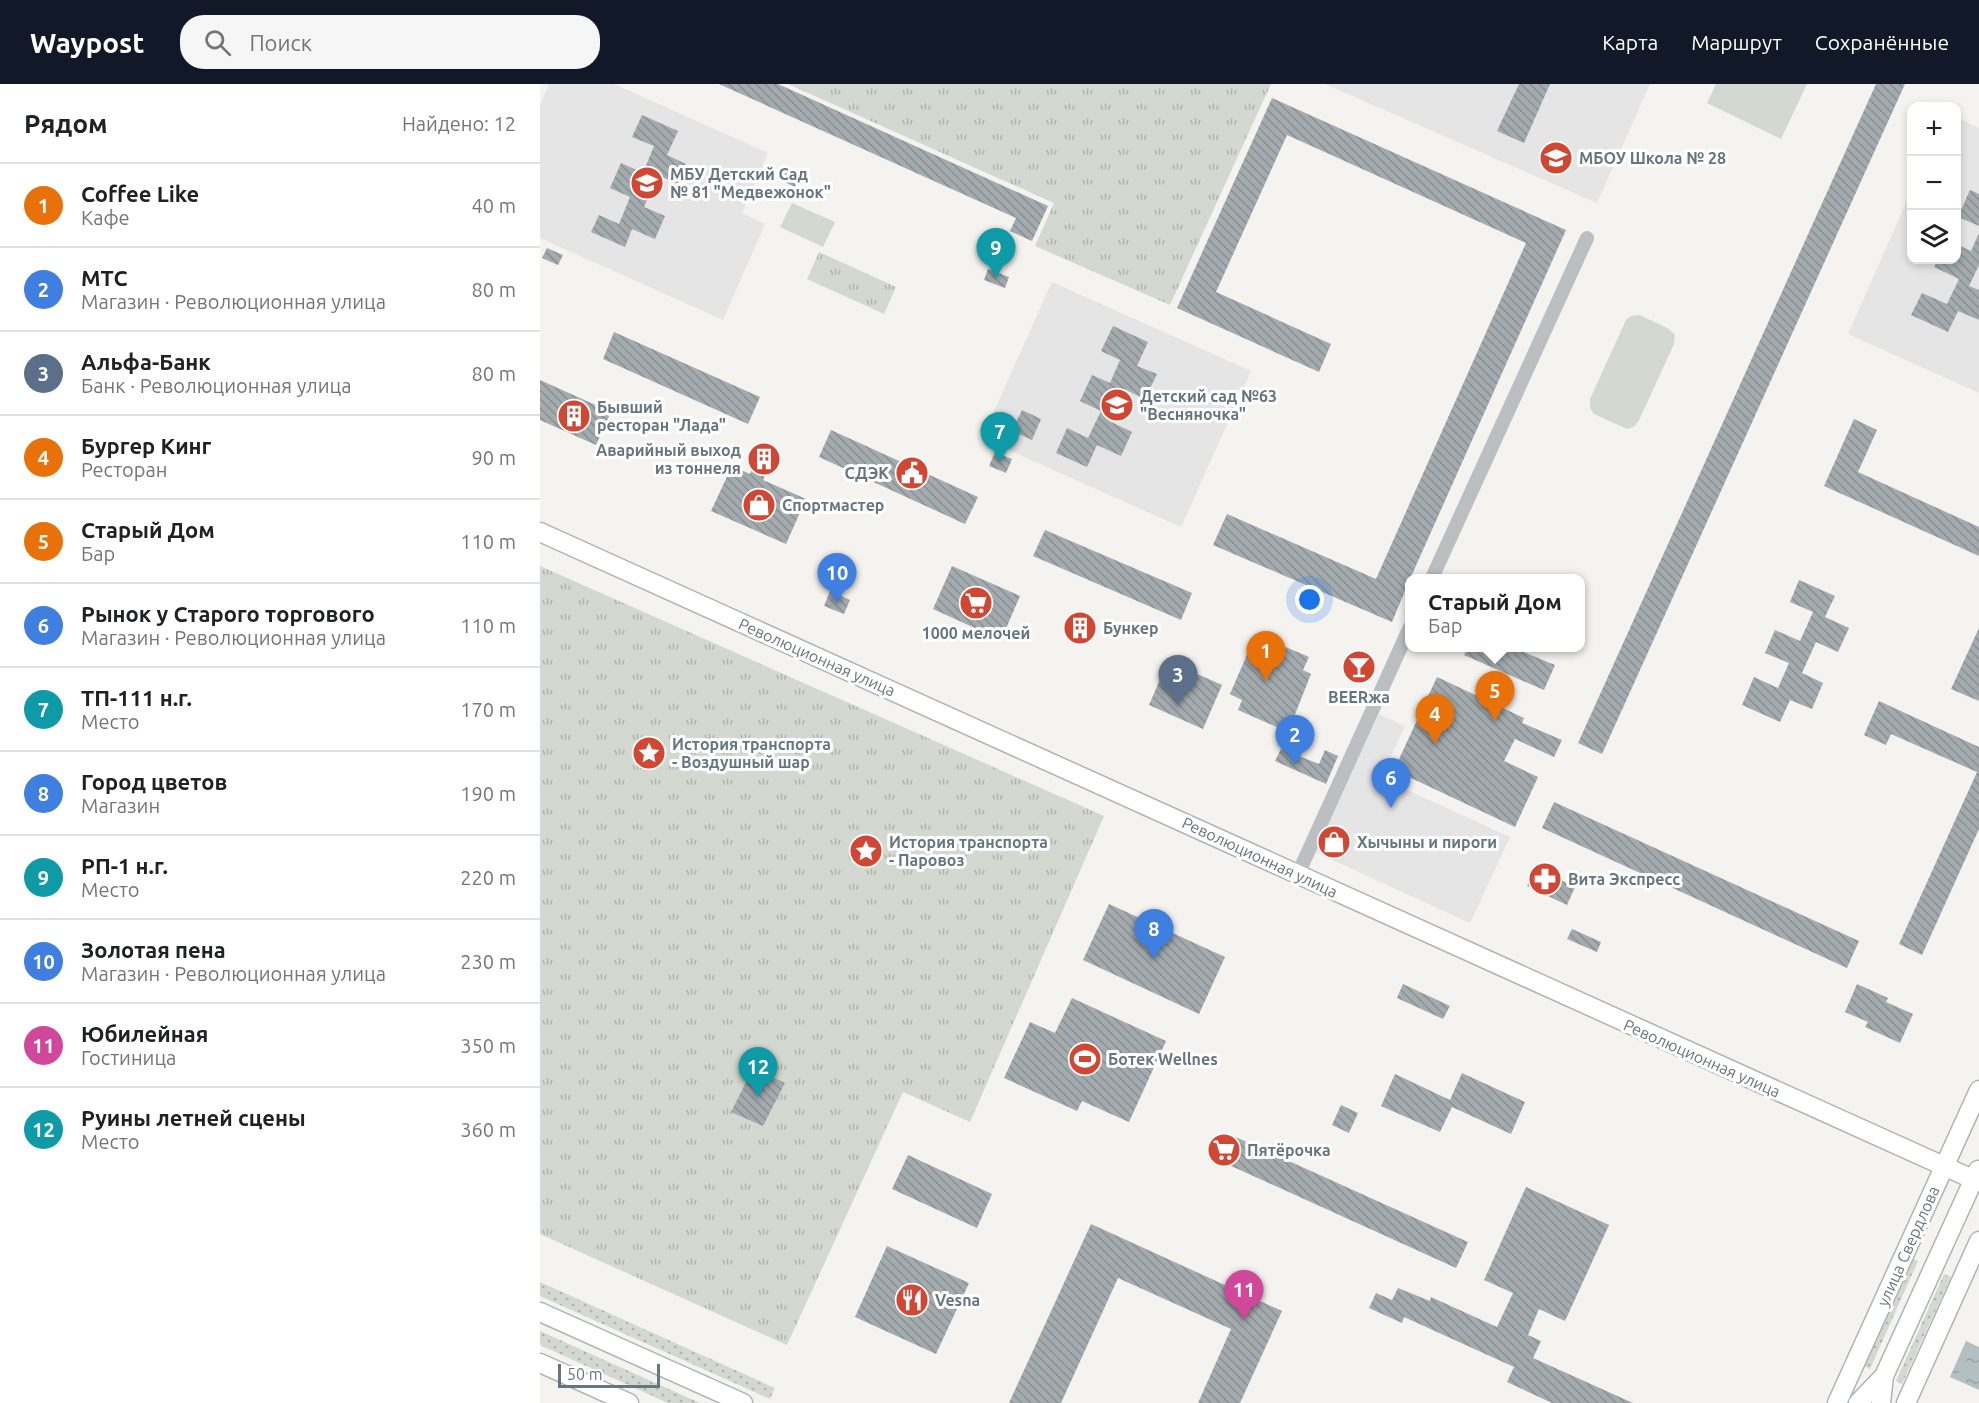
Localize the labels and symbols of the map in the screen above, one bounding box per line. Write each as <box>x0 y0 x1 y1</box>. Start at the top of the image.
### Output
school or university icon: МБОУ Школа № 28 <box>1538 140 1574 176</box>
place label: МБОУ Школа № 28 <box>1579 149 1726 167</box>
school or university icon: МБУ Детский Сад № 81 "Медвежонок" <box>629 165 665 201</box>
place label: МБУ Детский Сад № 81 "Медвежонок" <box>670 165 831 201</box>
pin: 9 <box>976 228 1016 278</box>
school or university icon: Детский сад №63 "Весняночка" <box>1099 387 1135 423</box>
place label: Детский сад №63 "Весняночка" <box>1140 387 1277 423</box>
building icon: Бывший ресторан "Лада" <box>556 398 592 434</box>
place label: Бывший ресторан "Лада" <box>597 398 726 434</box>
pin: 7 <box>980 412 1020 462</box>
place label: Аварийный выход из тоннеля <box>596 441 742 477</box>
building icon: Аварийный выход из тоннеля <box>746 441 782 477</box>
public building icon: СДЭК <box>894 455 930 491</box>
place label: СДЭК <box>845 464 889 482</box>
shop icon: Спортмастер <box>741 487 777 523</box>
place label: Спортмастер <box>782 496 884 514</box>
pin: 10 <box>818 554 856 603</box>
supermarket icon: 1000 мелочей <box>958 585 994 621</box>
your location <box>1295 585 1324 614</box>
building icon: Бункер <box>1062 610 1098 646</box>
street label: Революционная улица <box>736 614 898 700</box>
place label: Бункер <box>1103 619 1159 637</box>
place label: 1000 мелочей <box>922 624 1030 642</box>
pin: 1 <box>1246 632 1286 681</box>
bar icon: BEERжа <box>1341 649 1377 685</box>
pin: 3 <box>1158 656 1198 705</box>
pin: 5 <box>1476 672 1514 721</box>
place label: BEERжа <box>1328 688 1390 706</box>
pin: 4 <box>1416 694 1454 744</box>
pin: 2 <box>1276 716 1314 765</box>
place icon: История транспорта - Воздушный шар <box>631 735 667 771</box>
place label: История транспорта - Воздушный шар <box>672 735 831 771</box>
pin: 6 <box>1372 758 1410 808</box>
street label: Революционная улица <box>1179 813 1341 901</box>
shop icon: Хычыны и пироги <box>1316 824 1352 860</box>
place icon: История транспорта - Паровоз <box>848 833 884 869</box>
place label: История транспорта - Паровоз <box>889 833 1048 869</box>
place label: Хычыны и пироги <box>1357 833 1497 851</box>
pharmacy icon: Вита Экспресс <box>1527 861 1563 897</box>
place label: Вита Экспресс <box>1568 870 1680 888</box>
pin: 8 <box>1134 910 1174 959</box>
street label: Революционная улица <box>1621 1015 1783 1101</box>
sports icon: Ботек Wellnes <box>1067 1041 1103 1077</box>
pin: 12 <box>738 1048 778 1097</box>
place label: Ботек Wellnes <box>1108 1050 1218 1068</box>
supermarket icon: Пятёрочка <box>1206 1132 1242 1168</box>
place label: Пятёрочка <box>1247 1141 1331 1159</box>
street label: улица Свердлова <box>1873 1183 1943 1309</box>
pin: 11 <box>1224 1270 1264 1320</box>
restaurant icon: Vesna <box>894 1282 930 1318</box>
place label: Vesna <box>935 1291 980 1309</box>
scale bar <box>558 1361 660 1388</box>

